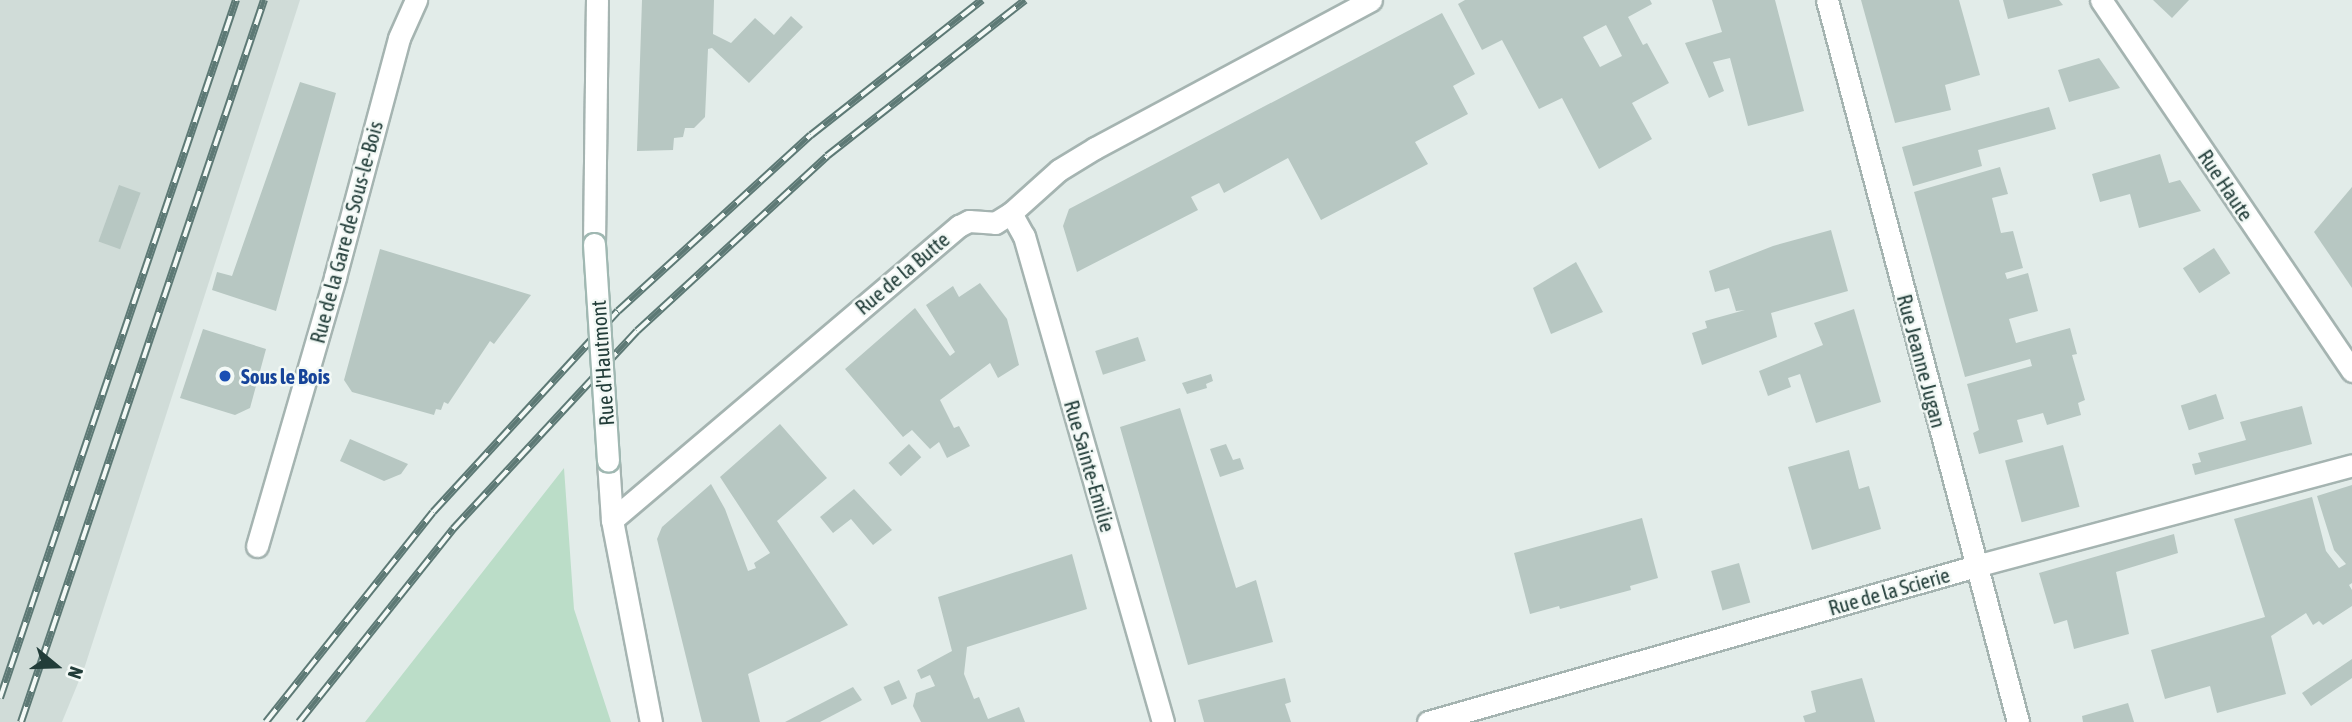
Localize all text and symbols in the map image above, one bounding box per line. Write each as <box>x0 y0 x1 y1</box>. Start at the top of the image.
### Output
street label: Rue de la Gare de Sous-le-Bois <box>304 118 388 346</box>
street label: Rue Haute <box>2193 145 2259 225</box>
street label: Rue de la Butte <box>850 226 954 320</box>
street label: Rue Jeanne Jugan <box>1892 291 1952 431</box>
street label: Rue d'Hautmont <box>585 299 619 427</box>
place label: Sous le Bois <box>241 363 330 389</box>
marker: Sous le Bois <box>215 366 235 386</box>
street label: Rue Sainte-Emilie <box>1059 397 1121 535</box>
street label: Rue de la Scierie <box>1825 562 1953 620</box>
north arrow <box>21 631 91 701</box>
text: N <box>64 664 88 682</box>

